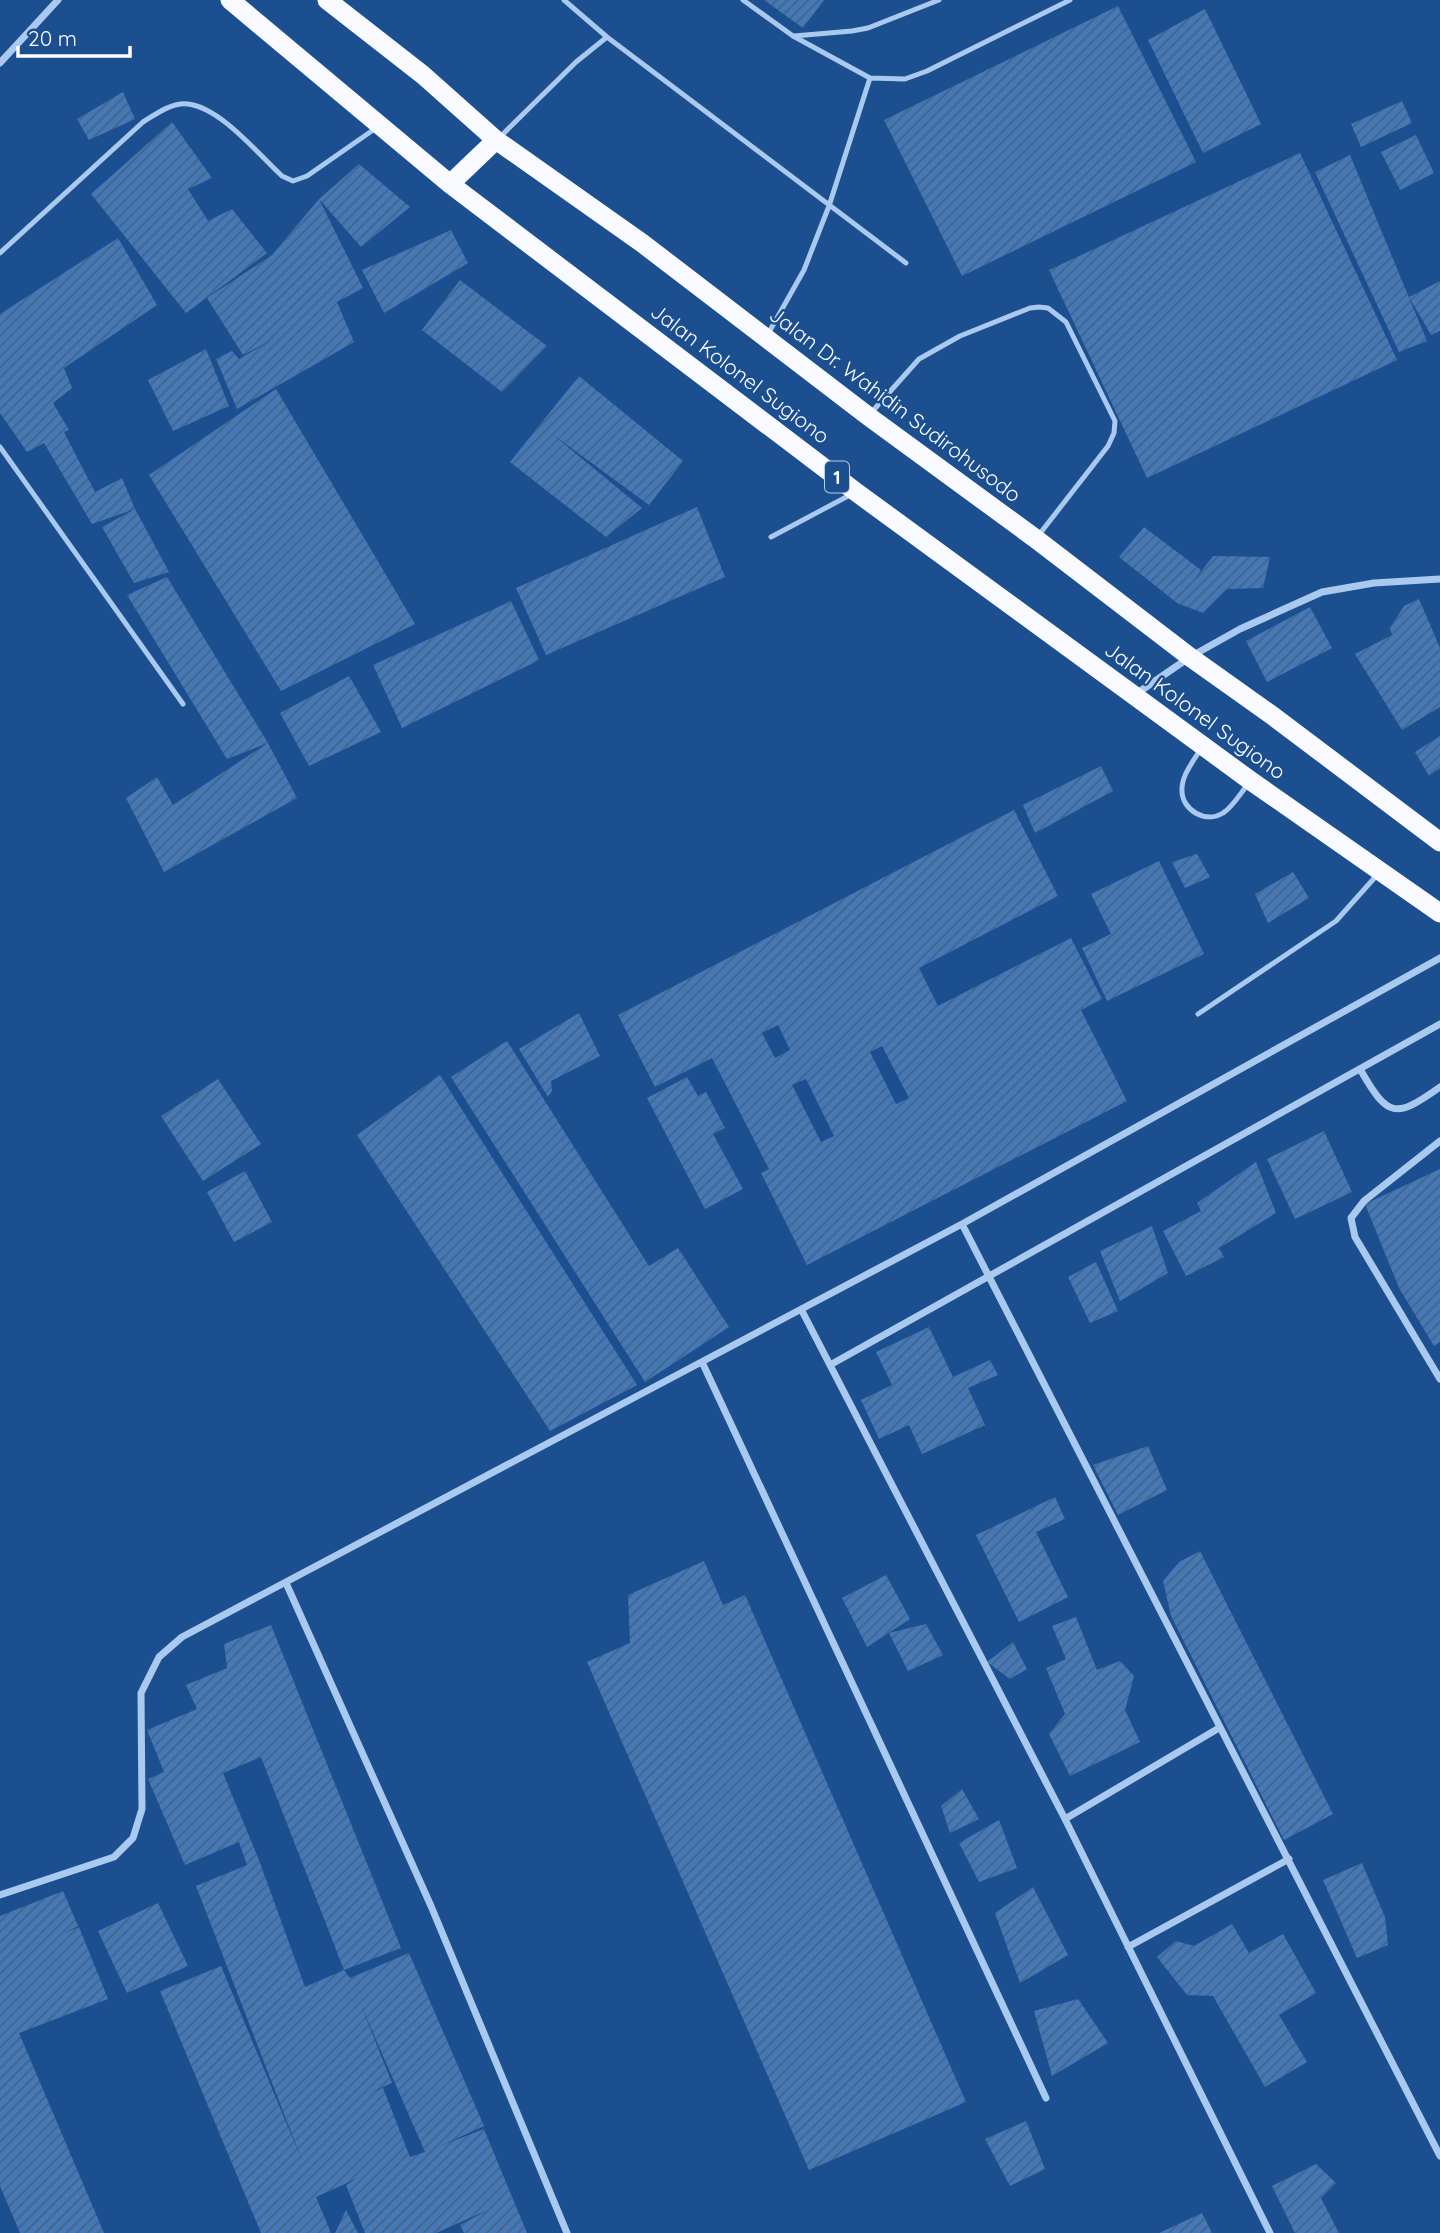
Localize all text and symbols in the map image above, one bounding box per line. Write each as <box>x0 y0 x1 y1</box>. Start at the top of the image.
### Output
scale bar <box>18 14 130 58</box>
text: 20 m <box>28 25 77 51</box>
street label: Jalan Kolonel Sugiono <box>646 297 835 449</box>
street label: Jalan Dr. Wahidin Sudirohusodo <box>765 301 1026 507</box>
road number: 1 <box>825 462 849 492</box>
street label: Jalan Kolonel Sugiono <box>1100 636 1291 785</box>

